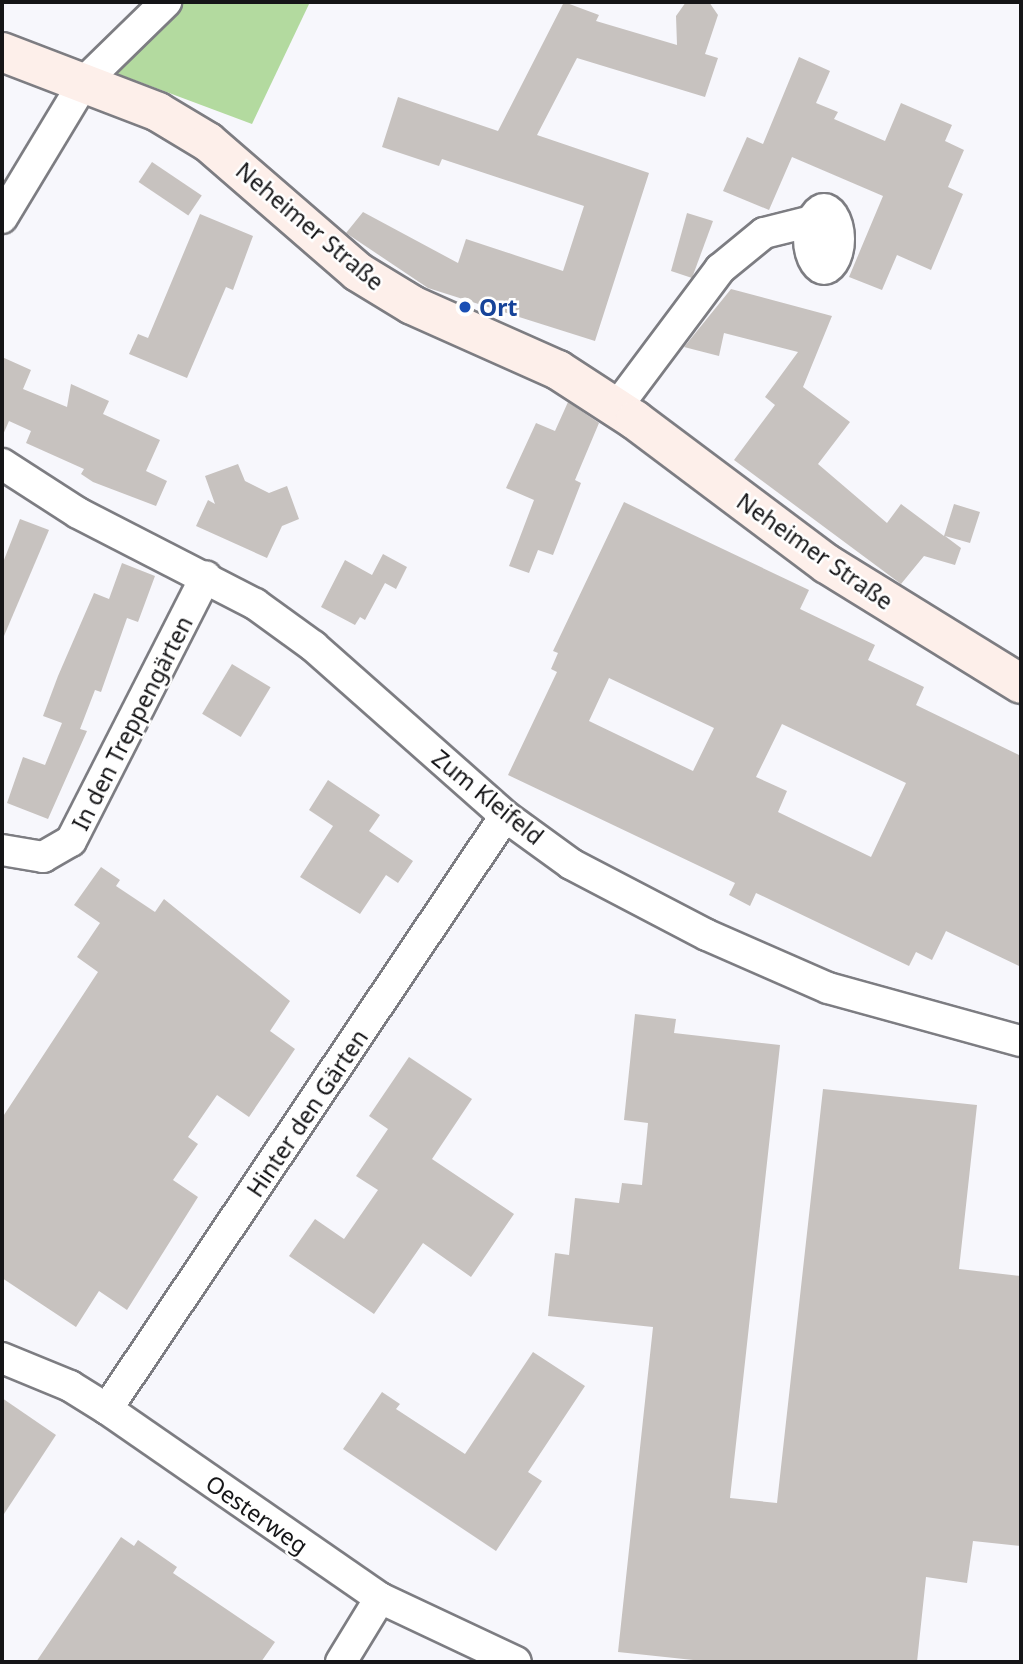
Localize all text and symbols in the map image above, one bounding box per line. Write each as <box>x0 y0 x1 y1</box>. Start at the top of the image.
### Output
street label: Neheimer Straße <box>231 156 389 296</box>
place label: Ort <box>479 293 517 321</box>
marker: Ort <box>457 299 473 315</box>
street label: Neheimer Straße <box>732 487 898 615</box>
street label: In den Treppengärten <box>66 611 198 835</box>
street label: Zum Kleifeld <box>427 744 549 850</box>
street label: Hinter den Gärten <box>241 1024 373 1202</box>
street label: Oesterweg <box>201 1469 313 1559</box>

